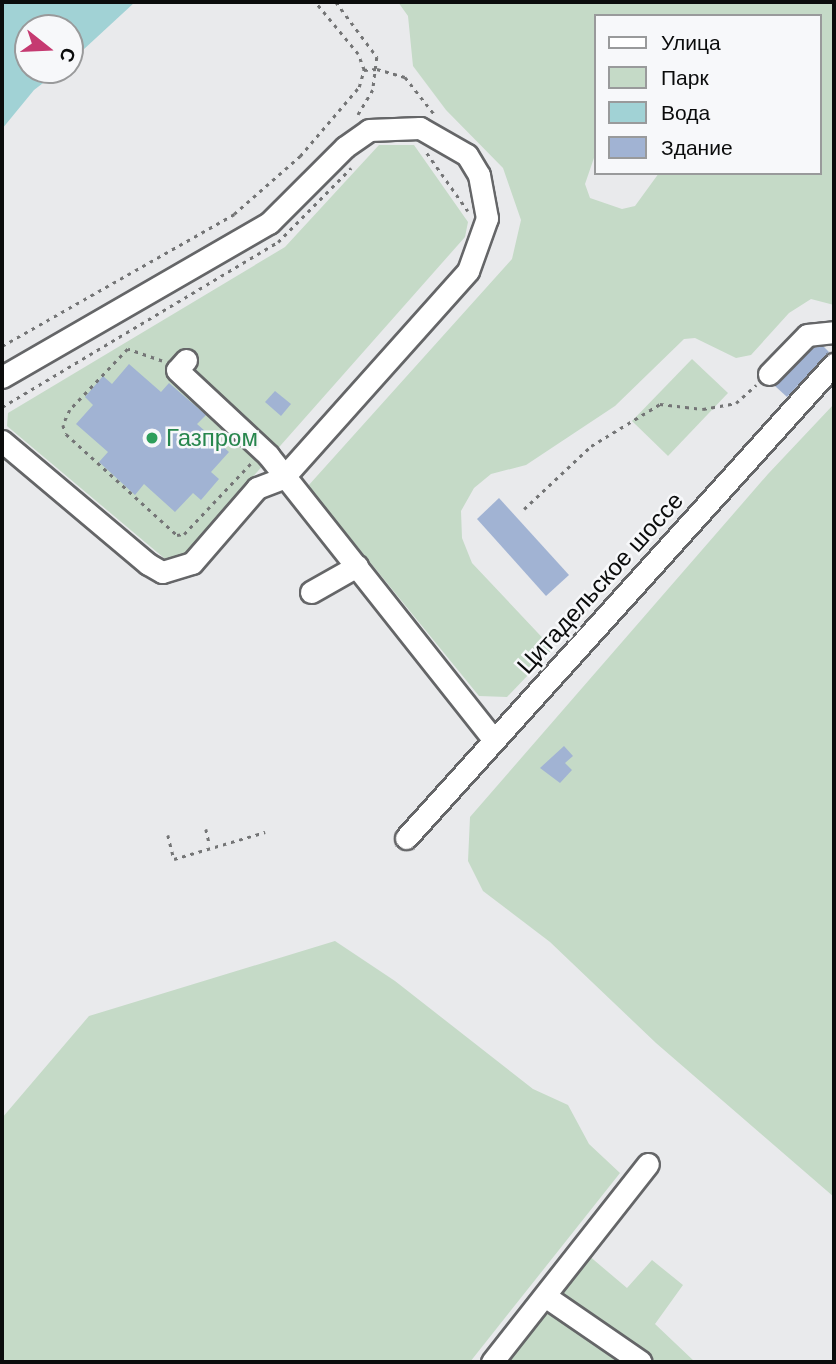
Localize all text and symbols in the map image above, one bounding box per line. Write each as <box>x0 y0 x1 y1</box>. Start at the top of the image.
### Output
north arrow <box>14 14 84 84</box>
legend <box>594 14 822 175</box>
text: Улица <box>661 31 721 54</box>
text: С <box>55 45 80 65</box>
text: Парк <box>661 66 709 89</box>
text: Вода <box>661 101 710 124</box>
text: Здание <box>661 136 733 159</box>
place label: Газпром <box>166 424 258 452</box>
marker: Газпром <box>144 430 160 446</box>
street label: Цитадельское шоссе <box>511 486 689 680</box>

